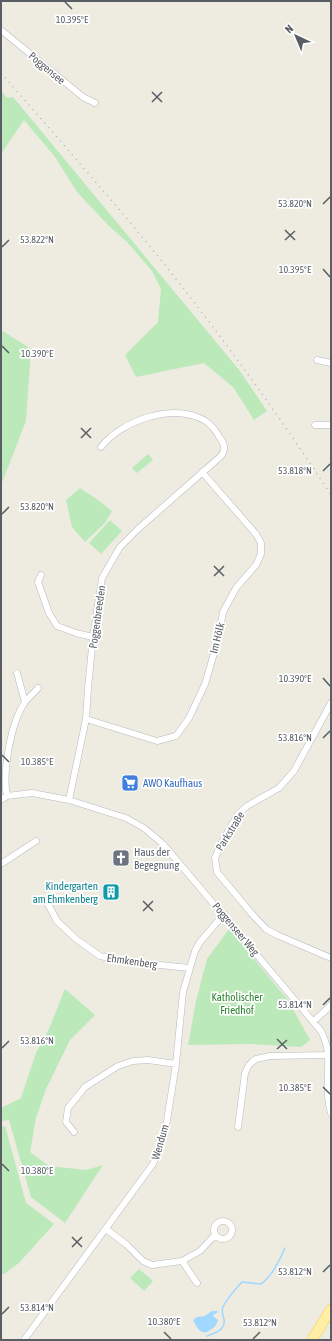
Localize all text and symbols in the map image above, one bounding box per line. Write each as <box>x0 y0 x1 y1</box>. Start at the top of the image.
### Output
text: 10.395°E <box>56 14 89 25</box>
north arrow <box>276 16 316 56</box>
text: N <box>283 22 296 35</box>
street label: Poggensee <box>26 49 68 87</box>
text: 53.820°N <box>278 198 312 209</box>
text: 53.822°N <box>20 234 54 245</box>
text: 10.395°E <box>279 264 312 275</box>
text: 10.390°E <box>21 348 54 359</box>
text: 53.818°N <box>278 465 312 476</box>
text: 53.820°N <box>20 501 54 512</box>
street label: Poggenbreeden <box>87 585 107 649</box>
street label: Im Hölk <box>207 621 227 655</box>
text: 10.390°E <box>279 673 312 684</box>
text: 53.816°N <box>278 732 312 743</box>
text: 10.385°E <box>21 756 54 767</box>
supermarket icon: AWO Kaufhaus <box>120 773 140 793</box>
place label: AWO Kaufhaus <box>143 777 202 789</box>
street label: Parkstraße <box>213 809 247 853</box>
place label: Haus der Begegnung <box>134 846 179 871</box>
church icon: Haus der Begegnung <box>111 848 131 868</box>
place label: Kindergarten am Ehmkenberg <box>33 880 98 905</box>
building icon: Kindergarten am Ehmkenberg <box>101 882 121 902</box>
street label: Poggenseer Weg <box>210 900 262 958</box>
street label: Ehmkenberg <box>106 952 158 971</box>
park label: Katholischer Friedhof <box>212 991 263 1016</box>
text: 53.814°N <box>278 999 312 1010</box>
text: 53.816°N <box>20 1035 54 1046</box>
text: 10.385°E <box>279 1082 312 1093</box>
street label: Wendum <box>149 1123 171 1161</box>
text: 10.380°E <box>21 1165 54 1176</box>
text: 53.812°N <box>278 1266 312 1277</box>
text: 53.814°N <box>20 1302 54 1313</box>
text: 10.380°E <box>148 1316 181 1327</box>
text: 53.812°N <box>243 1317 277 1328</box>

